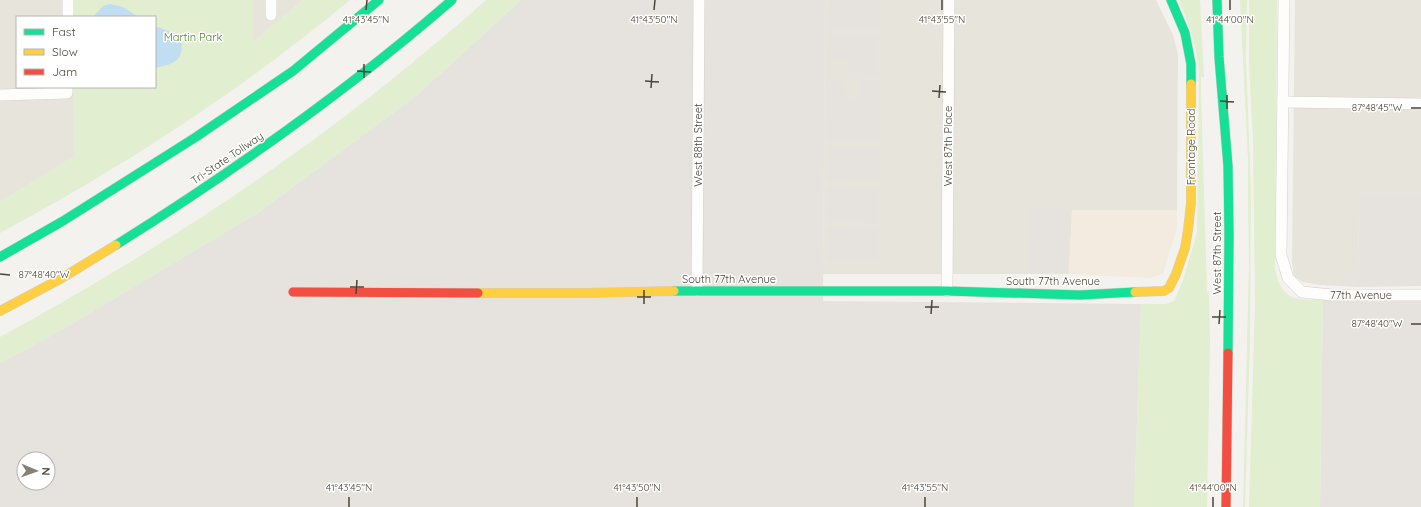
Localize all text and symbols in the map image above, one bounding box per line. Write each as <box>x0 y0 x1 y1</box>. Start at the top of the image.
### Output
text: 41°43'45"N <box>343 13 389 26</box>
text: 41°43'50"N <box>630 13 678 26</box>
text: 41°43'55"N <box>919 13 965 26</box>
text: 41°44'00"N <box>1206 13 1254 26</box>
legend <box>16 16 156 88</box>
text: Fast <box>52 24 76 39</box>
park label: Martin Park <box>164 30 222 44</box>
text: Slow <box>52 44 78 59</box>
text: Jam <box>52 64 77 79</box>
text: 87°48'45"W <box>1352 101 1403 114</box>
street label: West 88th Street <box>691 103 705 187</box>
street label: West 87th Place <box>941 106 955 186</box>
street label: Frontage Road <box>1184 109 1198 185</box>
street label: Tri-State Tollway <box>188 129 266 187</box>
street label: West 87th Street <box>1210 211 1224 294</box>
text: 87°48'40"W <box>19 268 70 281</box>
street label: South 77th Avenue <box>682 272 776 286</box>
street label: South 77th Avenue <box>1006 274 1100 288</box>
street label: 77th Avenue <box>1330 288 1392 302</box>
text: 87°48'40"W <box>1352 317 1403 330</box>
north arrow <box>16 451 56 491</box>
text: N <box>39 467 53 476</box>
text: 41°43'45"N <box>326 481 372 494</box>
text: 41°43'50"N <box>613 481 661 494</box>
text: 41°43'55"N <box>902 481 948 494</box>
text: 41°44'00"N <box>1189 481 1237 494</box>

